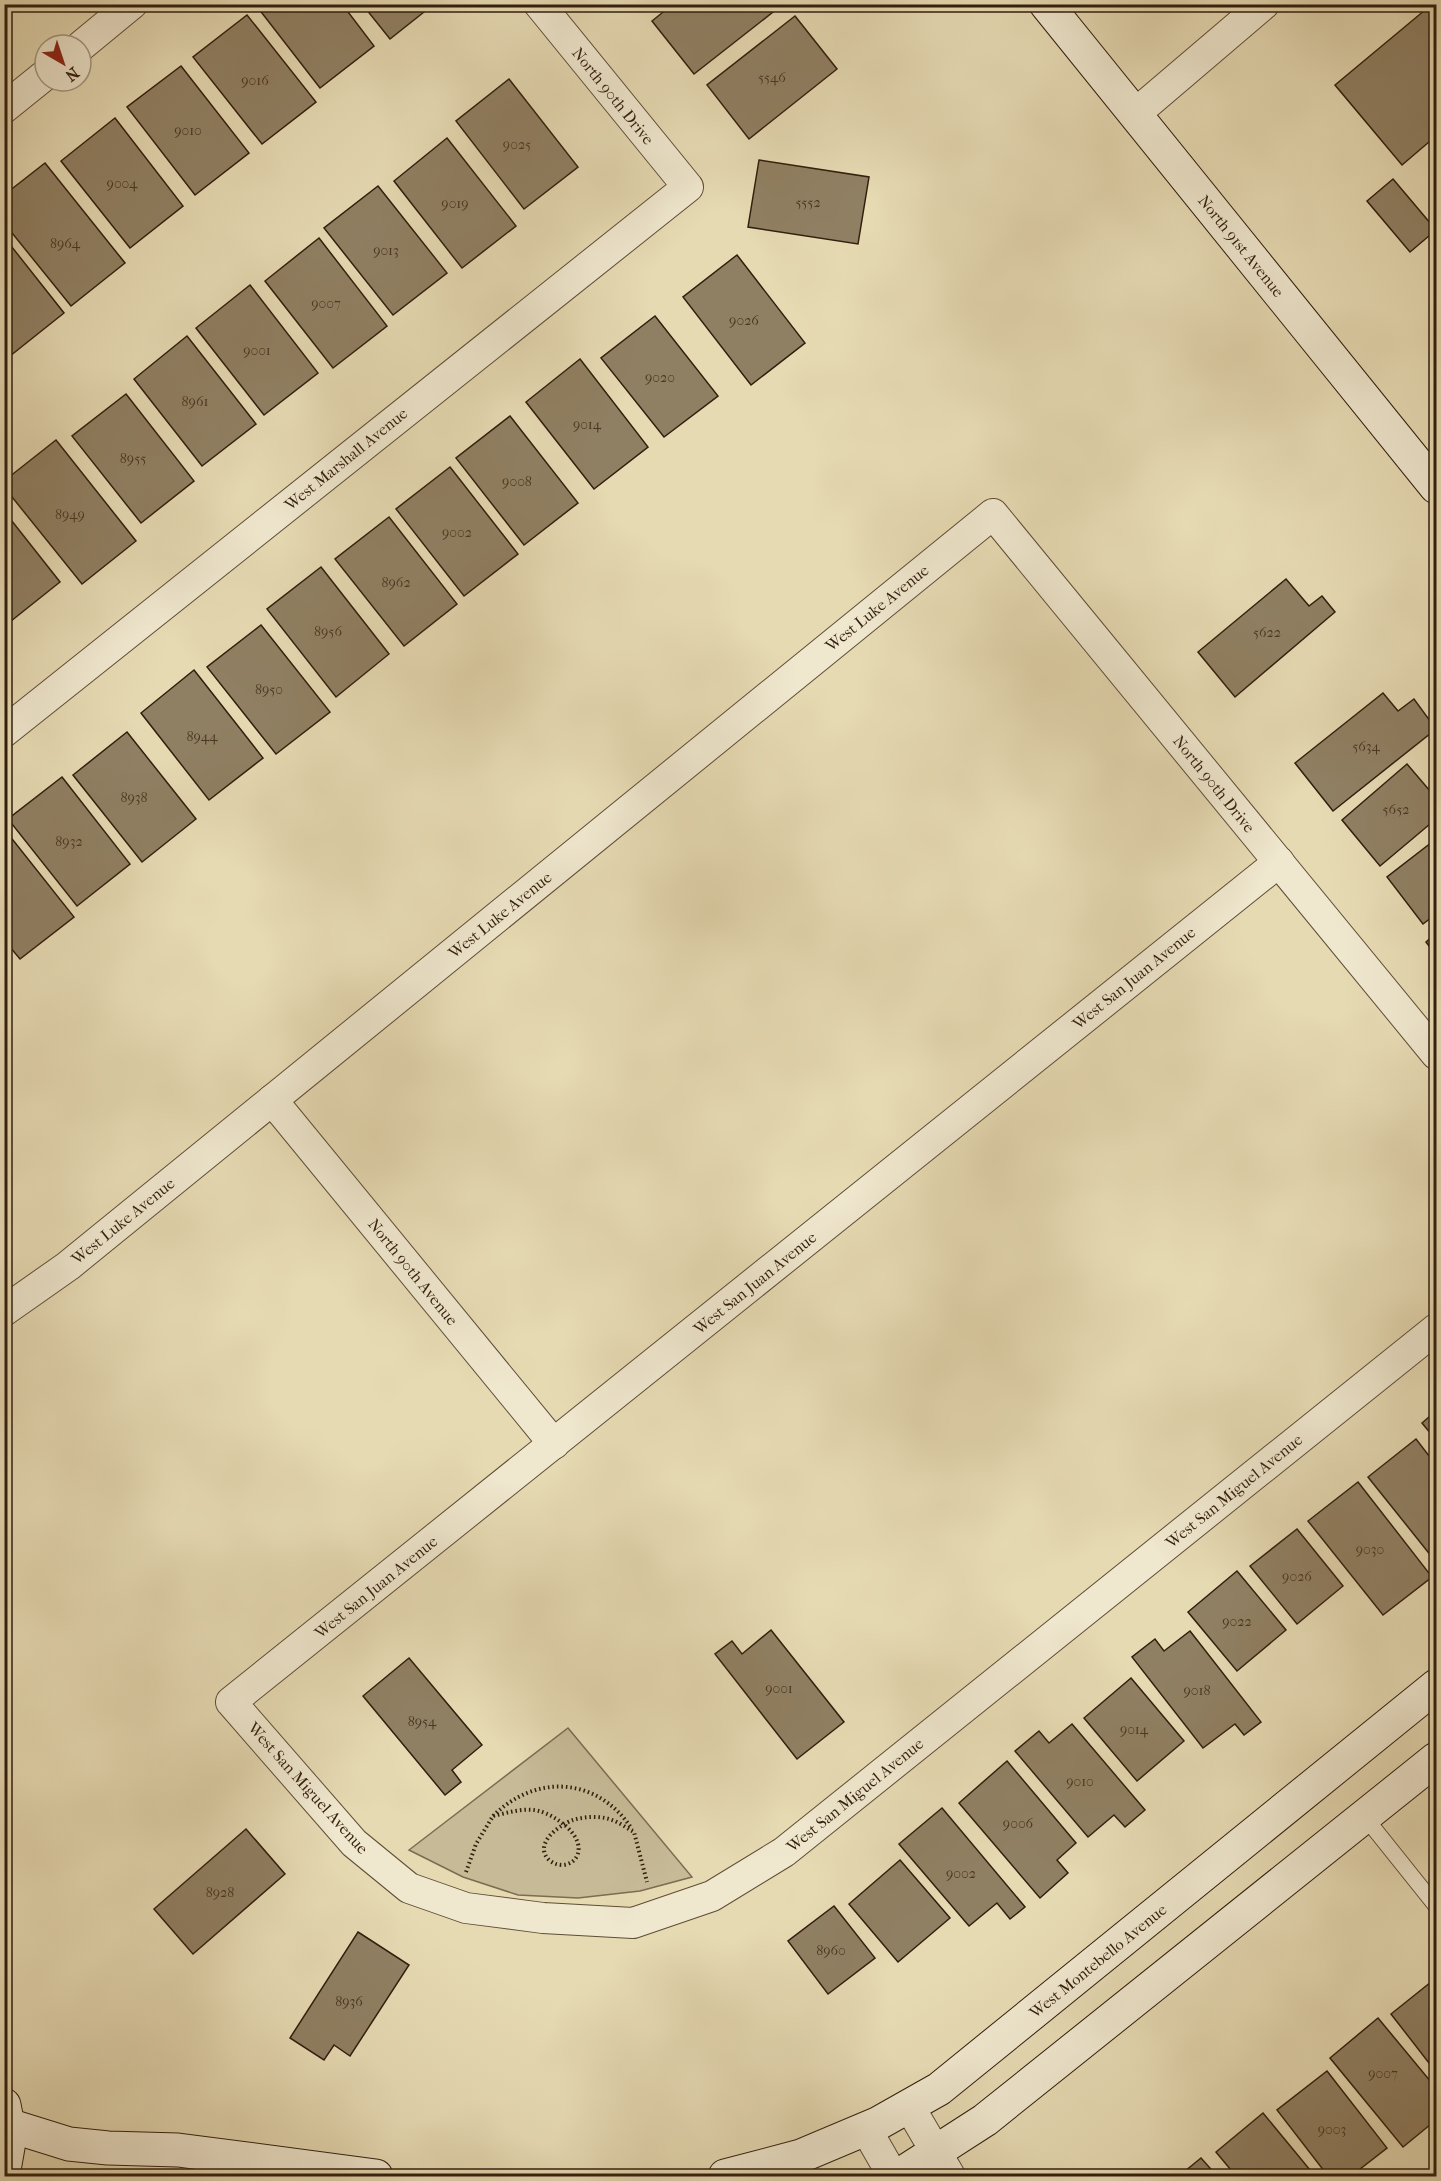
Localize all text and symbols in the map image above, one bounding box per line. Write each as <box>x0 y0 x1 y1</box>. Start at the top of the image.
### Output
north arrow <box>33 33 93 93</box>
street label: North 90th Drive <box>568 44 658 148</box>
text: N <box>61 63 83 86</box>
house number: 5546 <box>758 69 786 86</box>
house number: 9016 <box>241 72 269 89</box>
house number: 9010 <box>174 122 202 139</box>
house number: 9025 <box>503 136 531 153</box>
house number: 9004 <box>107 175 138 192</box>
street label: North 91st Avenue <box>1194 191 1288 301</box>
house number: 5552 <box>795 194 821 211</box>
house number: 9019 <box>441 195 469 212</box>
house number: 8964 <box>50 235 81 252</box>
house number: 9013 <box>373 242 399 259</box>
house number: 9007 <box>311 295 341 312</box>
house number: 9026 <box>729 312 759 329</box>
house number: 9001 <box>243 342 271 359</box>
house number: 9020 <box>645 369 675 386</box>
house number: 8961 <box>182 393 208 410</box>
street label: West Marshall Avenue <box>280 404 411 515</box>
house number: 9014 <box>573 416 602 433</box>
house number: 8955 <box>120 450 146 467</box>
house number: 9008 <box>502 473 532 490</box>
house number: 8949 <box>55 506 85 523</box>
house number: 9002 <box>442 524 472 541</box>
street label: West Luke Avenue <box>821 561 932 656</box>
house number: 8962 <box>381 574 411 591</box>
house number: 8956 <box>314 623 342 640</box>
house number: 5622 <box>1253 624 1281 641</box>
house number: 8950 <box>255 681 283 698</box>
house number: 8944 <box>187 728 218 745</box>
street label: North 90th Drive <box>1169 732 1259 836</box>
house number: 5634 <box>1352 738 1381 755</box>
house number: 8938 <box>120 789 148 806</box>
house number: 5652 <box>1383 801 1409 818</box>
house number: 8932 <box>55 833 83 850</box>
street label: West Luke Avenue <box>444 868 555 963</box>
street label: West San Juan Avenue <box>1068 923 1199 1034</box>
street label: West Luke Avenue <box>67 1174 178 1269</box>
street label: North 90th Avenue <box>364 1215 462 1329</box>
street label: West San Juan Avenue <box>689 1228 820 1339</box>
street label: West San Miguel Avenue <box>1161 1430 1306 1553</box>
street label: West San Juan Avenue <box>310 1532 441 1643</box>
house number: 9030 <box>1356 1541 1384 1558</box>
house number: 9026 <box>1282 1568 1312 1585</box>
house number: 9022 <box>1222 1613 1252 1630</box>
house number: 9001 <box>765 1680 793 1697</box>
house number: 9018 <box>1183 1682 1211 1699</box>
house number: 8954 <box>408 1713 437 1730</box>
street label: West San Miguel Avenue <box>243 1718 372 1858</box>
house number: 9014 <box>1120 1721 1149 1738</box>
street label: West San Miguel Avenue <box>782 1734 927 1857</box>
house number: 9010 <box>1066 1773 1094 1790</box>
house number: 9006 <box>1003 1815 1034 1832</box>
house number: 9002 <box>946 1865 976 1882</box>
house number: 8928 <box>206 1884 234 1901</box>
street label: West Montebello Avenue <box>1025 1900 1170 2023</box>
house number: 8960 <box>816 1942 846 1959</box>
house number: 8936 <box>335 1993 363 2010</box>
house number: 9007 <box>1368 2065 1398 2082</box>
house number: 9003 <box>1318 2121 1346 2138</box>

